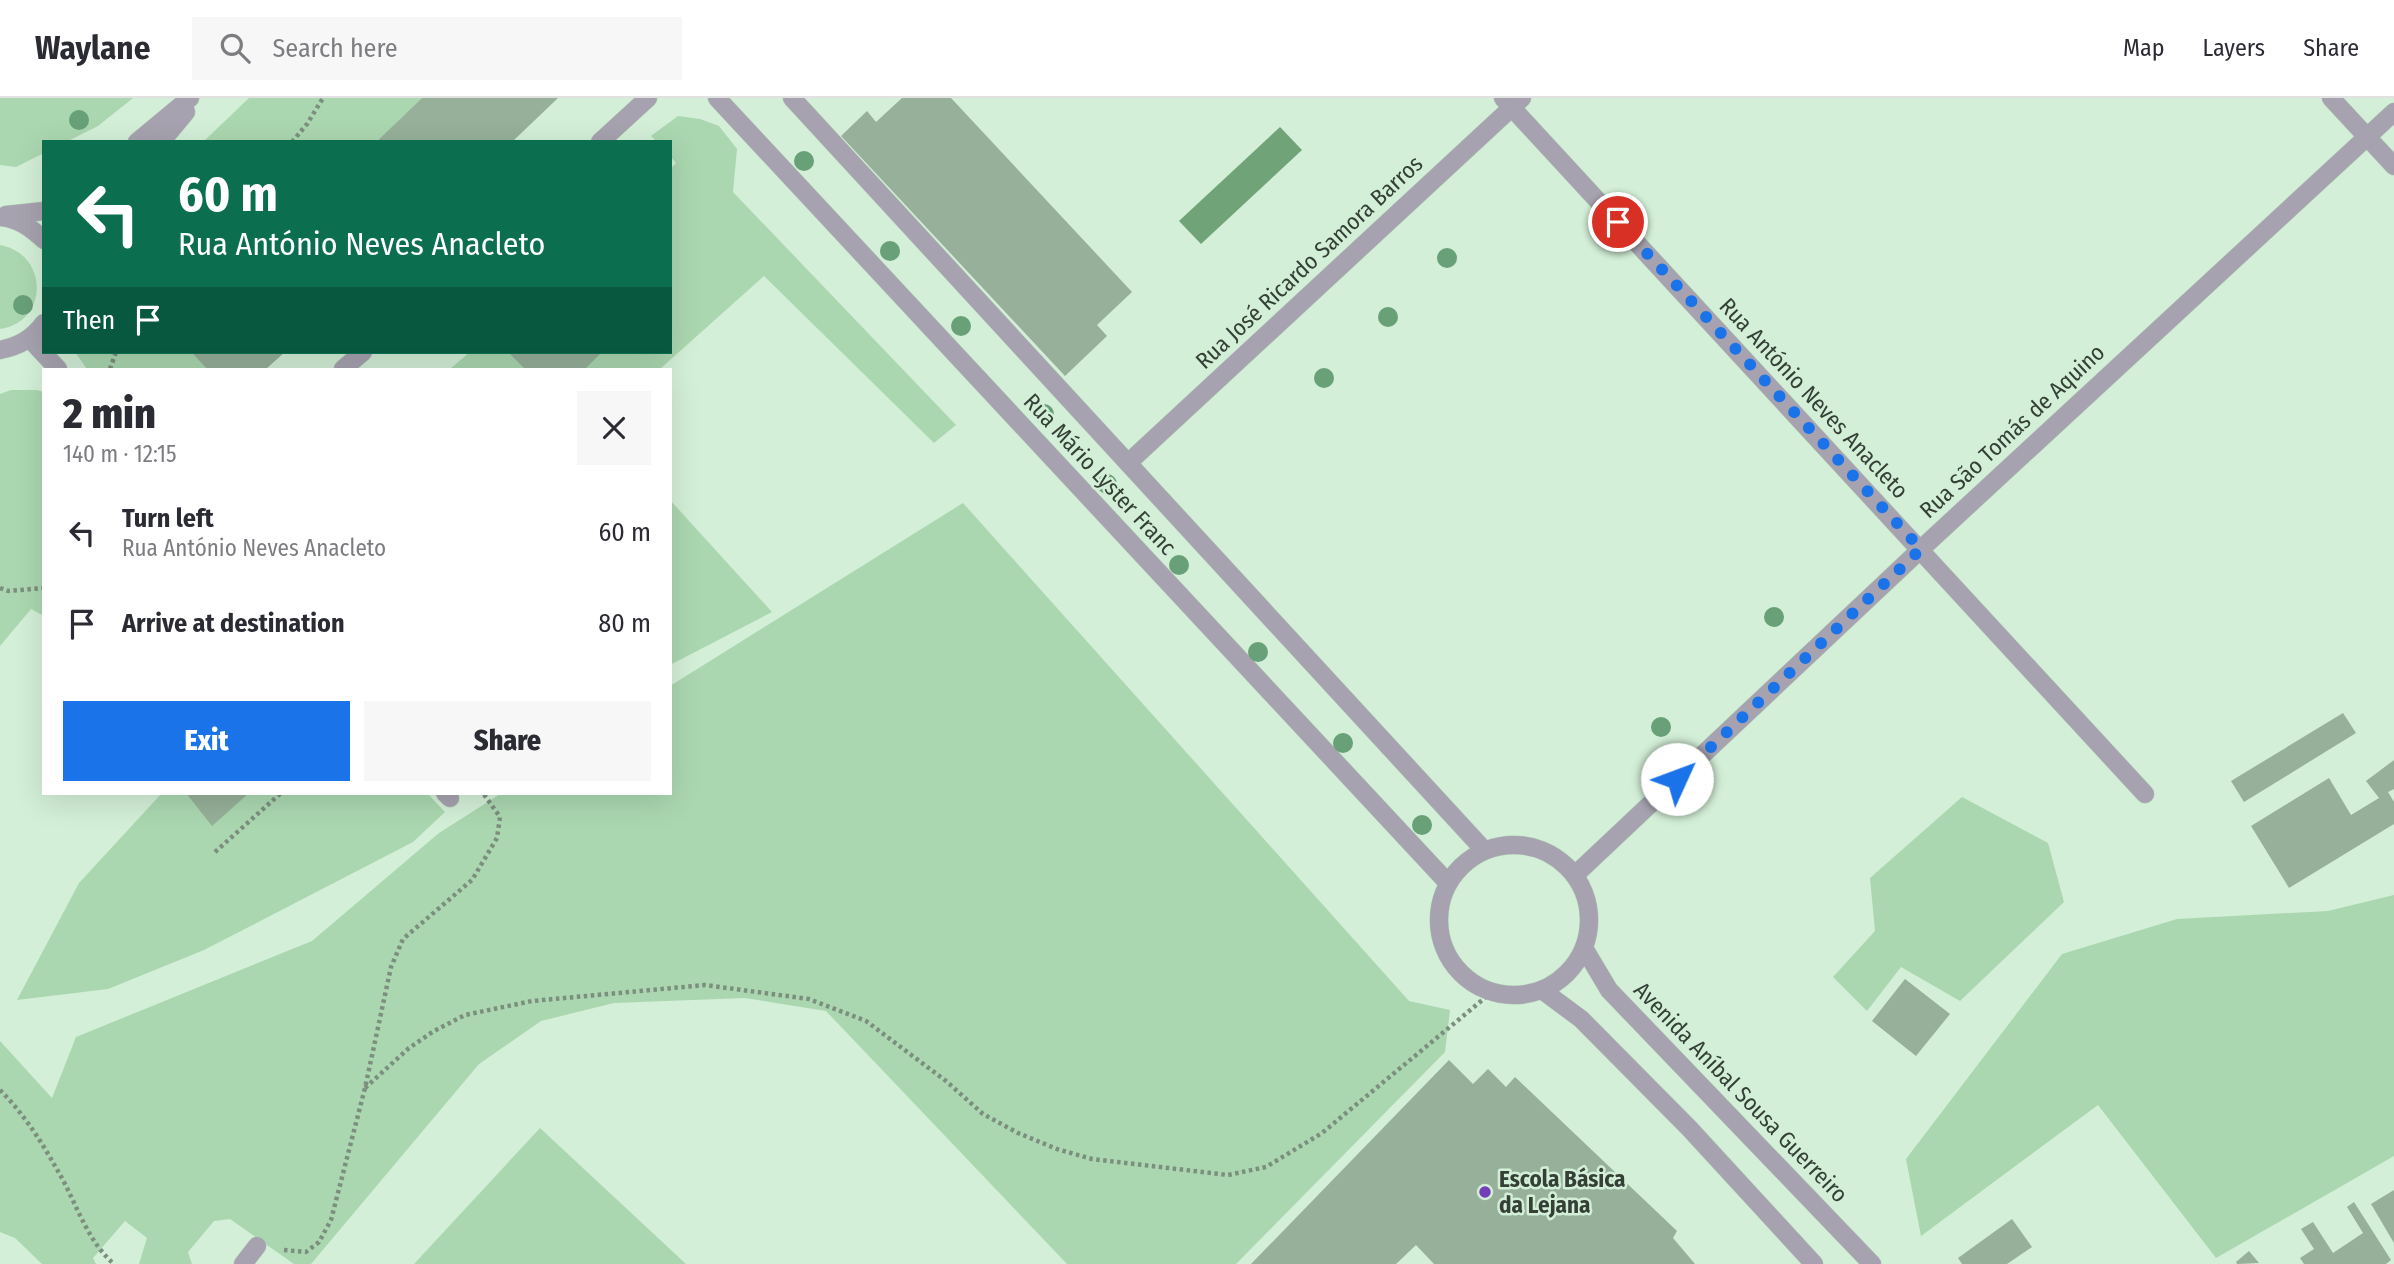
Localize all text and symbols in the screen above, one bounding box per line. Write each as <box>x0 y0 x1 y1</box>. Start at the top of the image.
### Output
search box <box>192 17 682 80</box>
text: Waylane <box>35 28 150 68</box>
icon: search <box>216 29 254 67</box>
text: Search here <box>272 33 398 64</box>
text: Map <box>2123 34 2165 62</box>
text: Layers <box>2203 34 2265 62</box>
text: Share <box>2303 34 2359 62</box>
street label: Rua José Ricardo Samora Barros <box>1190 149 1428 375</box>
text: 60 m <box>178 165 278 224</box>
icon: left <box>63 168 154 259</box>
pin <box>1588 192 1648 252</box>
icon: arrive <box>1599 203 1637 241</box>
text: Rua António Neves Anacleto <box>178 225 545 263</box>
street label: Rua António Neves Anacleto <box>1714 292 1914 504</box>
icon: arrive <box>129 301 167 339</box>
text: Then <box>63 305 115 336</box>
street label: Rua São Tomás de Aquino <box>1914 338 2110 524</box>
street label: Rua Mário Lyster Franc <box>1018 387 1182 561</box>
text: 2 min <box>63 389 156 439</box>
button: close <box>577 391 651 465</box>
text: 140 m · 12:15 <box>63 440 176 468</box>
text: Turn left <box>122 503 214 534</box>
icon: left <box>63 514 101 552</box>
text: 60 m <box>598 517 651 548</box>
text: Rua António Neves Anacleto <box>122 534 386 562</box>
icon: arrive <box>63 605 101 643</box>
text: Arrive at destination <box>122 608 345 639</box>
text: 80 m <box>598 608 651 639</box>
button: Exit <box>63 701 350 781</box>
button: Share <box>364 701 651 781</box>
position arrow <box>1640 742 1714 816</box>
street label: Avenida Aníbal Sousa Guerreiro <box>1628 976 1854 1208</box>
place label: Escola Básica da Lejana <box>1499 1165 1626 1219</box>
marker: Escola Básica da Lejana <box>1477 1184 1493 1200</box>

